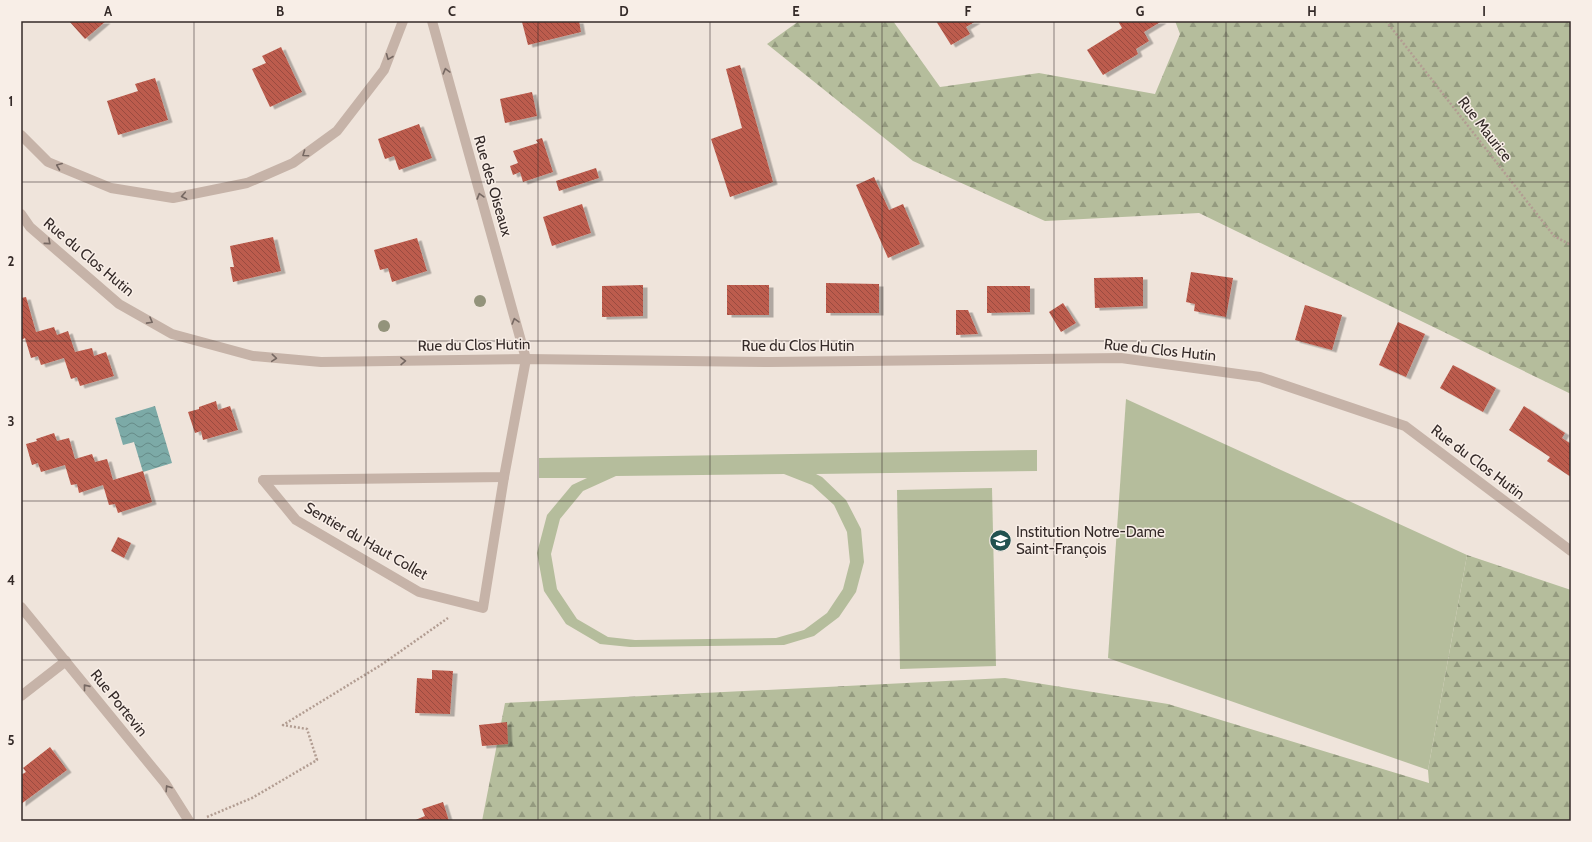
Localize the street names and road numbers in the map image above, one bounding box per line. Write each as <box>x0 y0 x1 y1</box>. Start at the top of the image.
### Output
street label: Rue Maurice <box>1454 93 1516 165</box>
street label: Rue des Oiseaux <box>470 134 516 238</box>
street label: Rue du Clos Hutin <box>40 214 138 300</box>
street label: Rue du Clos Hutin <box>417 335 531 355</box>
street label: Rue du Clos Hutin <box>1103 335 1217 365</box>
street label: Rue du Clos Hutin <box>742 337 854 355</box>
street label: Rue du Clos Hutin <box>1428 421 1528 503</box>
street label: Sentier du Haut Collet <box>301 498 431 584</box>
street label: Rue Portevin <box>87 666 151 740</box>

